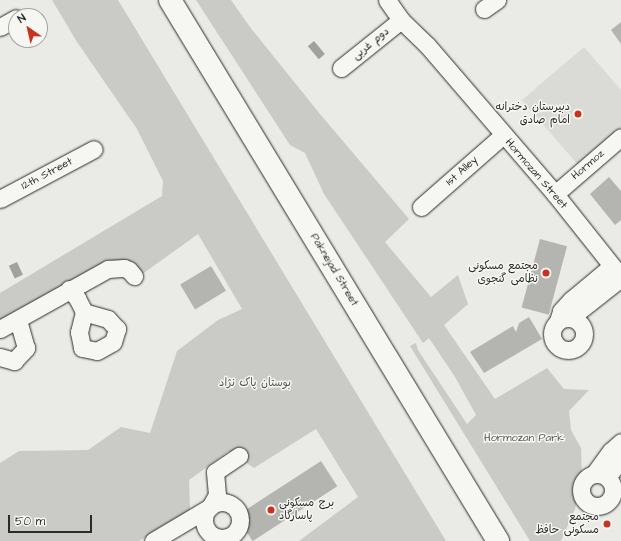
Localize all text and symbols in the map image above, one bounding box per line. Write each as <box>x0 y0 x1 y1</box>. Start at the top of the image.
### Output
north arrow <box>8 8 48 48</box>
text: N <box>15 10 29 27</box>
street label: دوم غربی <box>350 25 392 63</box>
place label: دبیرستان دخترانه امام صادق <box>495 101 570 127</box>
marker: دبیرستان دخترانه امام صادق <box>573 109 583 119</box>
street label: Hormozan Street <box>502 136 570 212</box>
street label: Hormoz <box>569 147 607 183</box>
street label: 1st Alley <box>443 153 481 189</box>
street label: 12th Street <box>19 155 75 193</box>
street label: Paknejad Street <box>307 231 361 309</box>
place label: مجتمع مسکونی نظامی گنجوی <box>468 260 538 286</box>
marker: مجتمع مسکونی نظامی گنجوی <box>541 268 551 278</box>
park label: بوستان پاک نژاد <box>219 376 291 390</box>
park label: Hormozan Park <box>484 431 564 445</box>
place label: برج مسکونی پاسارگاد <box>279 497 334 523</box>
marker: برج مسکونی پاسارگاد <box>266 505 276 515</box>
scale bar <box>10 507 94 533</box>
place label: مجتمع مسکونی حافظ <box>535 511 599 537</box>
text: 50 m <box>15 513 45 530</box>
marker: مجتمع مسکونی حافظ <box>602 519 612 529</box>

